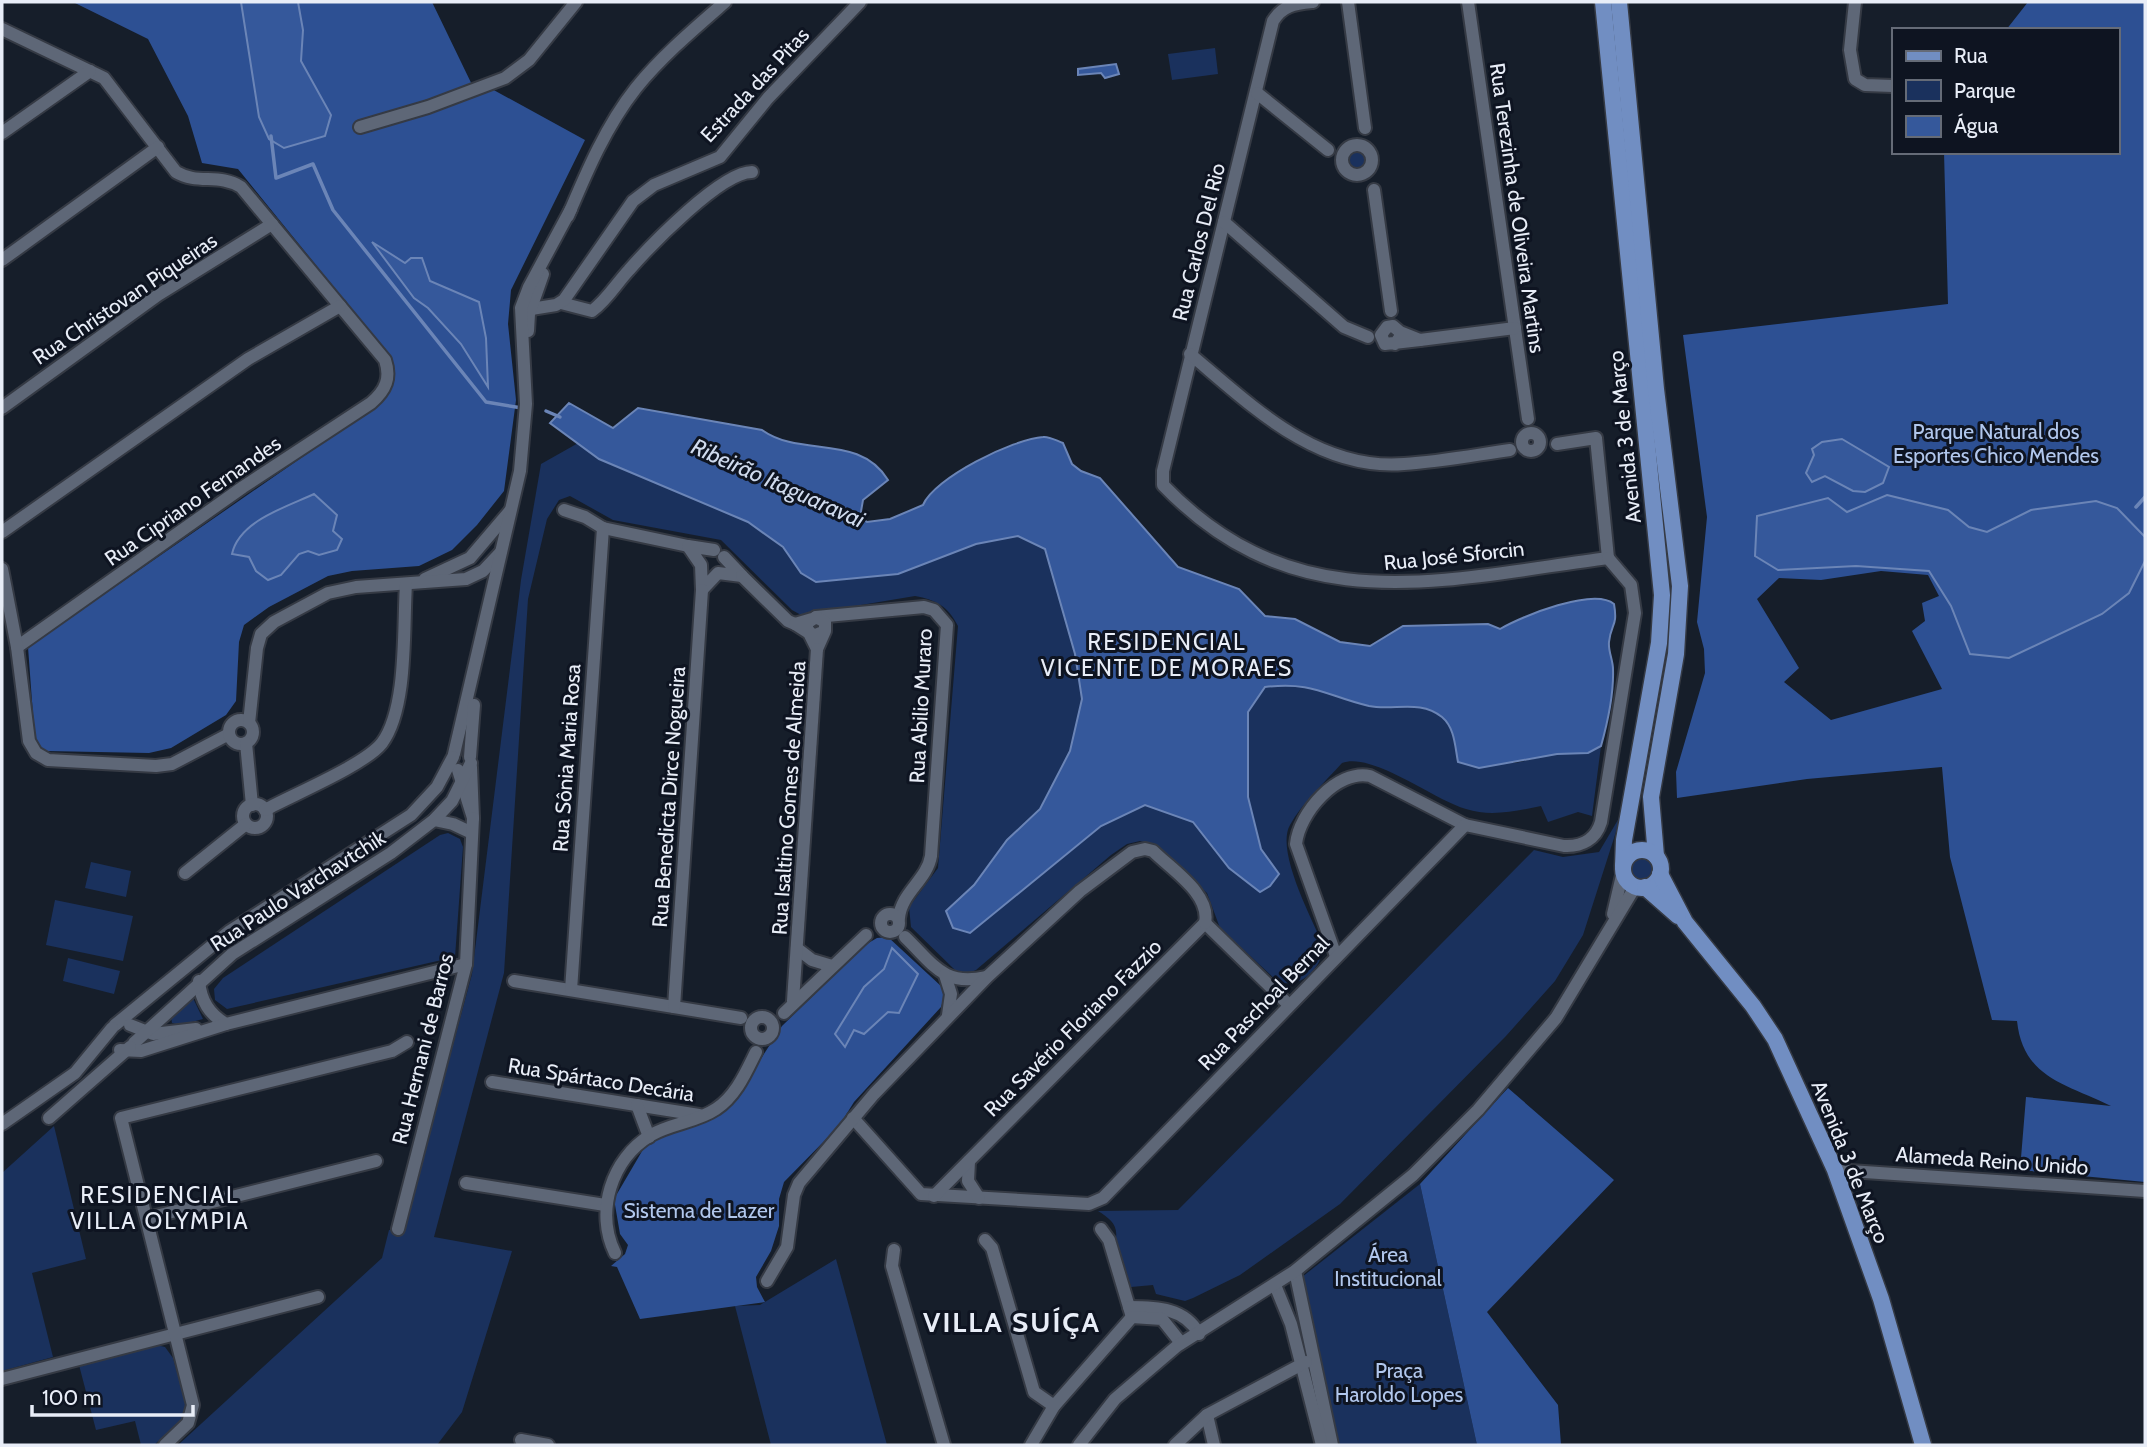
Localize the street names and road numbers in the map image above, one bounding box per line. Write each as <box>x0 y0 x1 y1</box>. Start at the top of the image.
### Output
street label: Estrada das Pitas <box>695 22 814 147</box>
street label: Rua Terezinha de Oliveira Martins <box>1485 61 1550 355</box>
street label: Rua Carlos Del Rio <box>1167 160 1230 323</box>
street label: Rua Christovan Piqueiras <box>28 227 222 370</box>
street label: Avenida 3 de Março <box>1603 350 1646 525</box>
street label: Rua Cipriano Fernandes <box>100 430 286 571</box>
street label: Rua José Sforcin <box>1382 536 1526 575</box>
street label: Rua Abilio Muraro <box>904 628 937 784</box>
street label: Rua Isaltino Gomes de Almeida <box>766 660 811 936</box>
street label: Rua Sônia Maria Rosa <box>547 663 586 853</box>
street label: Rua Benedicta Dirce Nogueira <box>647 666 690 928</box>
street label: Rua Paulo Varchavtchik <box>206 824 390 956</box>
street label: Rua Paschoal Bernal <box>1193 930 1334 1075</box>
street label: Rua Savério Floriano Fazzio <box>979 934 1167 1122</box>
street label: Rua Hernani de Barros <box>387 951 458 1147</box>
street label: Rua Spártaco Decária <box>506 1052 696 1107</box>
street label: Avenida 3 de Março <box>1806 1077 1895 1247</box>
street label: Alameda Reino Unido <box>1895 1141 2089 1180</box>

